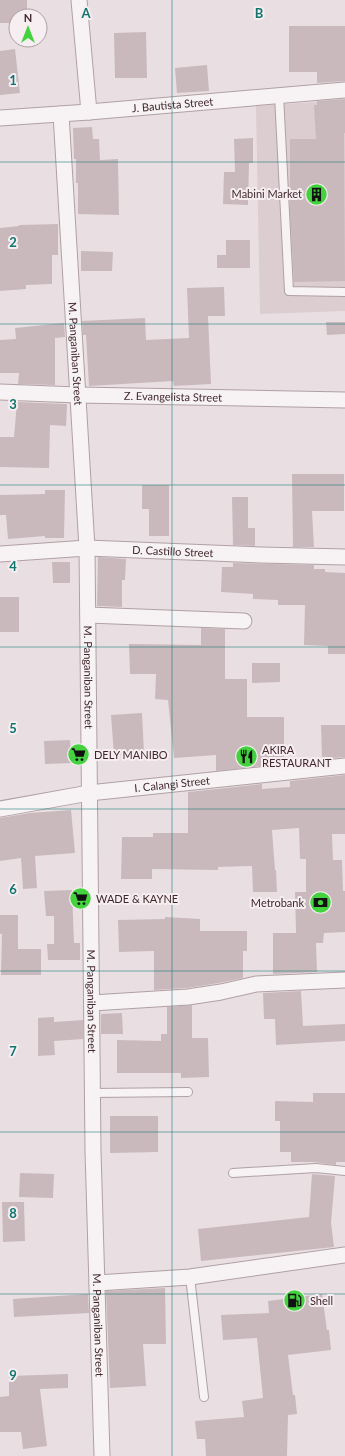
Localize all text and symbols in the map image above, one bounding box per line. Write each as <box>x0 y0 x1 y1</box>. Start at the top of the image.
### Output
text: A <box>80 5 91 21</box>
text: B <box>255 5 264 21</box>
north arrow <box>8 8 48 48</box>
text: N <box>24 11 32 24</box>
text: 1 <box>9 72 17 88</box>
street label: J. Bautista Street <box>131 94 214 114</box>
building icon: Mabini Market <box>304 181 330 207</box>
place label: Mabini Market <box>232 187 302 200</box>
text: 2 <box>9 234 17 250</box>
street label: M. Panganiban Street <box>66 302 85 406</box>
street label: Z. Evangelista Street <box>124 389 222 404</box>
text: 3 <box>9 396 17 412</box>
street label: D. Castillo Street <box>132 543 214 559</box>
text: 4 <box>9 558 17 574</box>
street label: M. Panganiban Street <box>82 625 96 729</box>
text: 5 <box>9 720 17 736</box>
supermarket icon: DELY MANIBO <box>65 742 91 768</box>
restaurant icon: AKIRA RESTAURANT <box>234 743 260 769</box>
place label: AKIRA RESTAURANT <box>262 743 332 769</box>
place label: DELY MANIBO <box>94 748 168 761</box>
street label: I. Calangi Street <box>134 773 210 794</box>
text: 6 <box>9 881 17 897</box>
supermarket icon: WADE & KAYNE <box>67 886 93 912</box>
bank icon: Metrobank <box>307 890 333 916</box>
place label: WADE & KAYNE <box>96 892 178 905</box>
place label: Metrobank <box>251 896 304 909</box>
street label: M. Panganiban Street <box>85 949 99 1053</box>
text: 7 <box>9 1043 17 1059</box>
text: 8 <box>9 1205 17 1221</box>
street label: M. Panganiban Street <box>91 1273 107 1377</box>
fuel station icon: Shell <box>281 1288 307 1314</box>
place label: Shell <box>310 1294 333 1307</box>
text: 9 <box>9 1367 17 1383</box>

